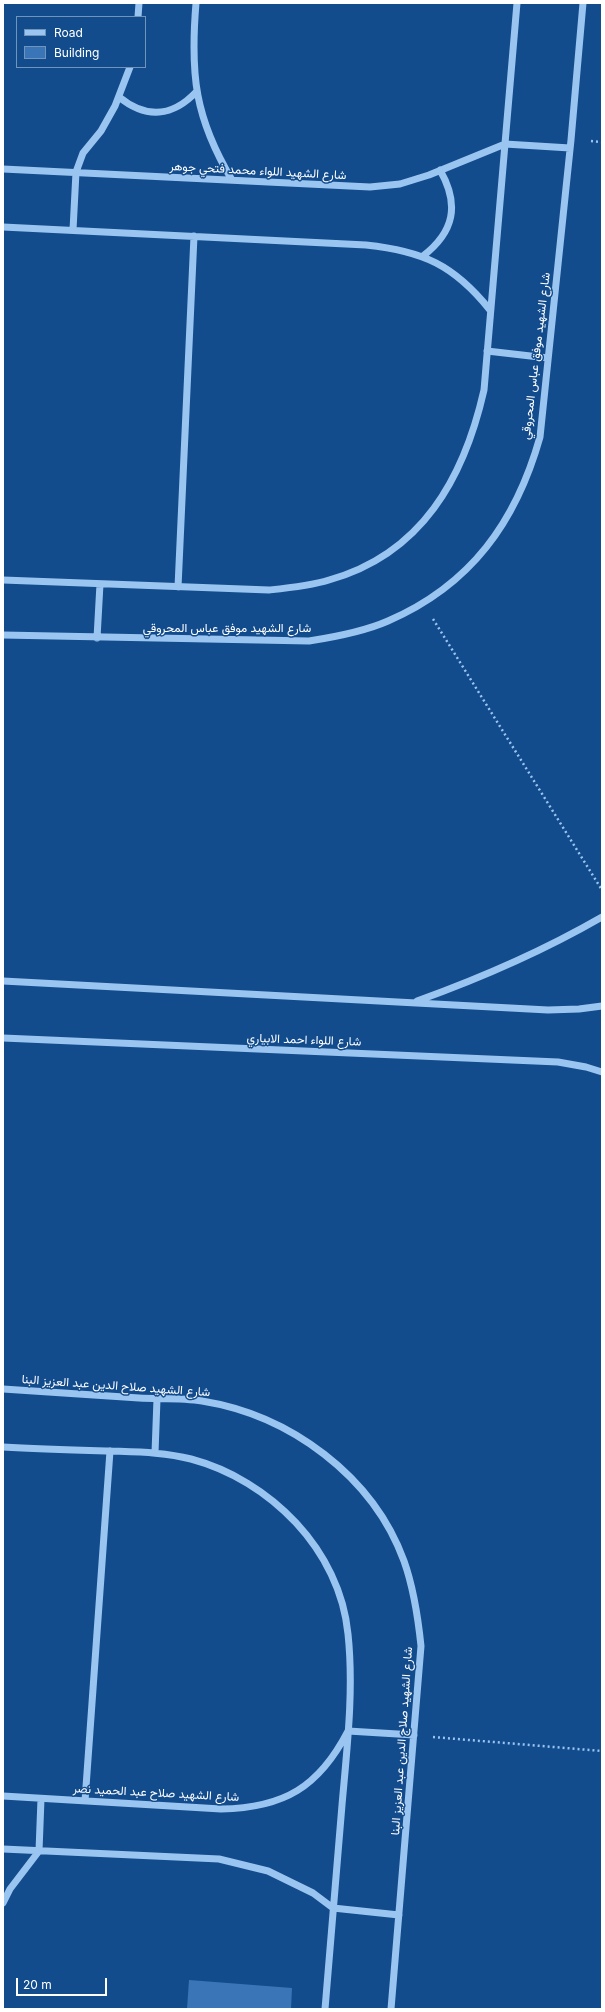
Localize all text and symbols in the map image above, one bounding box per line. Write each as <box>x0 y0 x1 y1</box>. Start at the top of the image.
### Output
legend <box>16 16 146 68</box>
text: Road <box>54 25 83 40</box>
text: Building <box>54 45 99 60</box>
street label: شارع الشهيد اللواء محمد فتحي جوهر <box>169 159 347 183</box>
street label: شارع الشهيد موفق عباس المحروقي <box>519 272 553 440</box>
street label: شارع الشهيد موفق عباس المحروقي <box>143 621 311 635</box>
street label: شارع اللواء احمد الابياري <box>246 1031 362 1049</box>
street label: شارع الشهيد صلاح الدين عبد العزيز البنا <box>21 1372 211 1400</box>
street label: شارع الشهيد صلاح الدين عبد العزيز البنا <box>388 1646 416 1836</box>
street label: شارع الشهيد صلاح عبد الحميد نصر <box>72 1781 240 1805</box>
scale bar <box>18 1970 109 1996</box>
text: 20 m <box>23 1977 52 1992</box>

